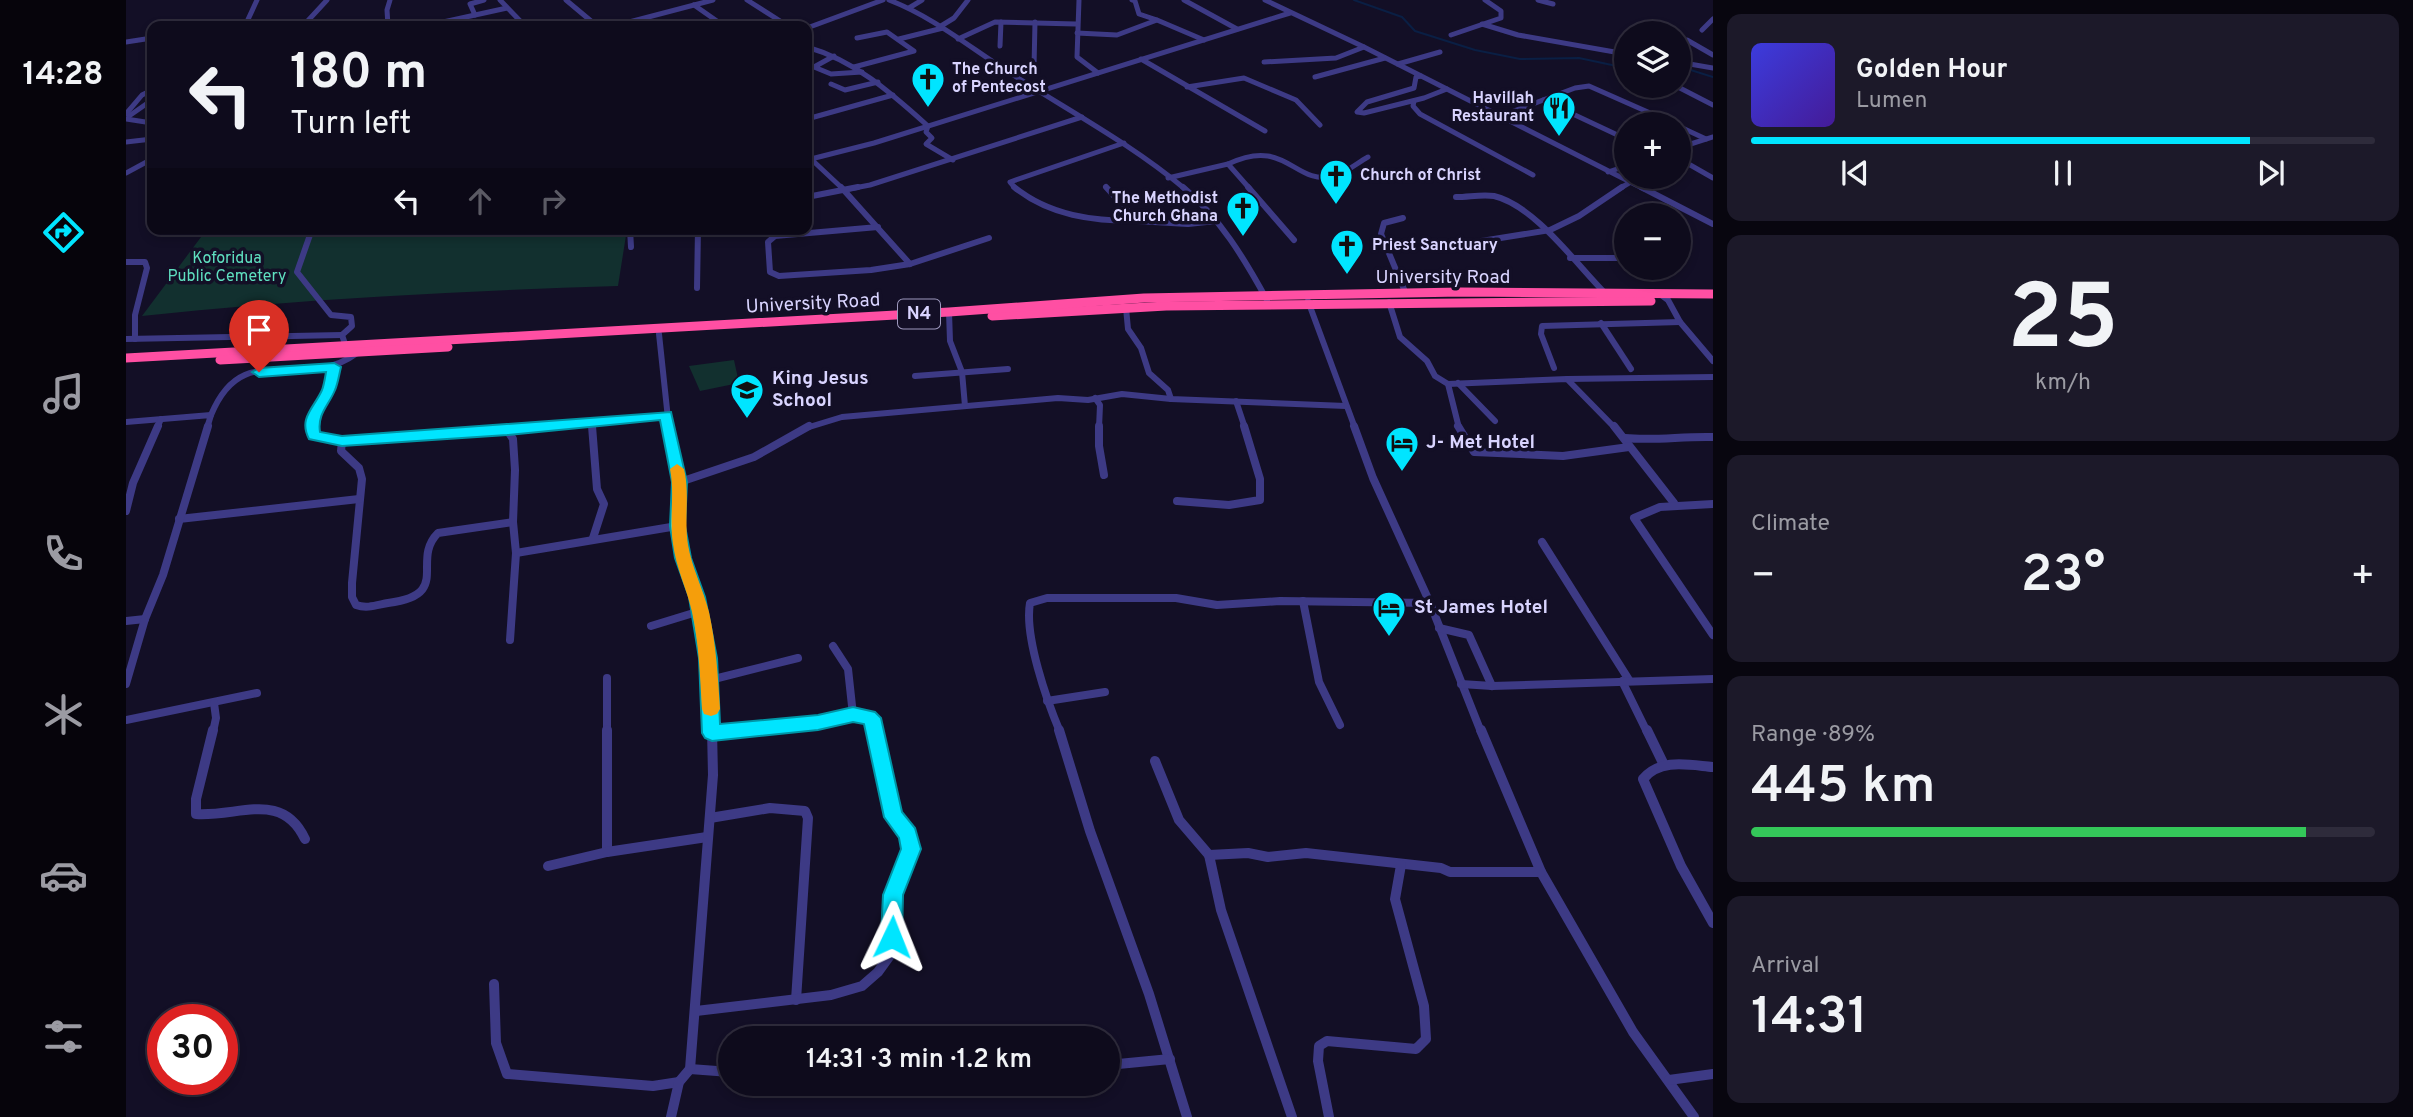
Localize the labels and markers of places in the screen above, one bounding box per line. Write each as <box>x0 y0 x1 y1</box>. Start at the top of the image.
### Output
church icon: The Church of Pentecost <box>909 60 947 109</box>
place label: The Church of Pentecost <box>952 60 1046 98</box>
place label: Havillah Restaurant <box>1451 89 1534 127</box>
restaurant icon: Havillah Restaurant <box>1540 89 1578 138</box>
church icon: Church of Christ <box>1317 157 1355 206</box>
place label: Church of Christ <box>1360 166 1481 186</box>
place label: The Methodist Church Ghana <box>1112 189 1218 227</box>
church icon: The Methodist Church Ghana <box>1224 189 1262 238</box>
church icon: Priest Sanctuary <box>1328 227 1366 276</box>
place label: Priest Sanctuary <box>1372 236 1498 256</box>
pin <box>229 300 289 372</box>
place label: King Jesus School <box>772 367 869 413</box>
school or university icon: King Jesus School <box>728 371 766 420</box>
hotel icon: J- Met Hotel <box>1383 424 1421 473</box>
place label: J- Met Hotel <box>1426 431 1535 455</box>
hotel icon: St James Hotel <box>1370 589 1408 638</box>
place label: St James Hotel <box>1414 596 1548 620</box>

